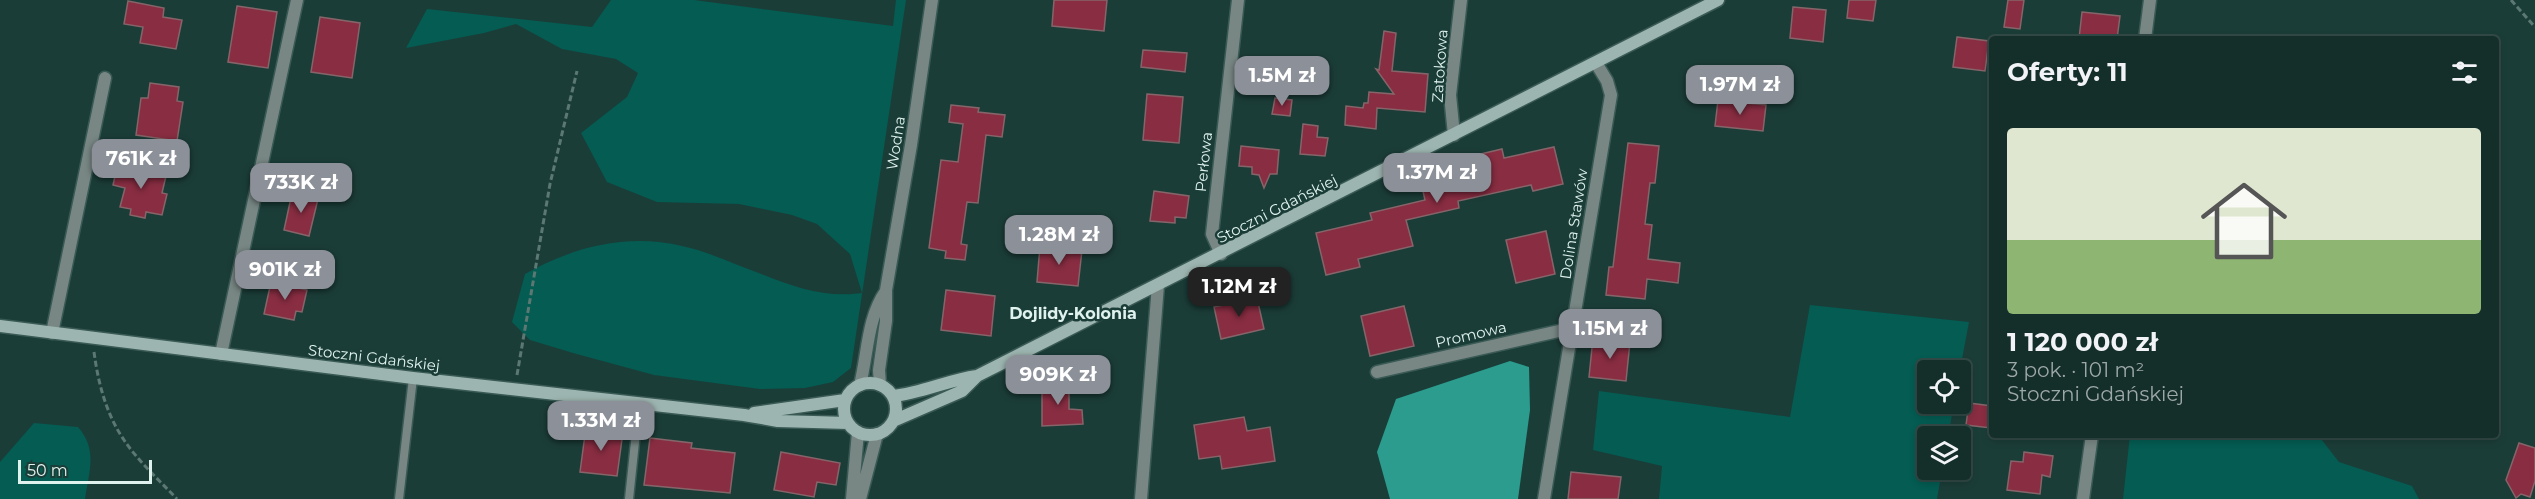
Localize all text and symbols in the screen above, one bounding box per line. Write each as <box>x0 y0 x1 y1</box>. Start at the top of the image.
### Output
street label: Zatokowa <box>1427 29 1452 103</box>
pin: 1.5M zł <box>1227 56 1337 107</box>
text: Oferty: 11 <box>2007 56 2128 88</box>
icon: filters <box>2448 56 2481 89</box>
text: 1.5M zł <box>1248 63 1316 87</box>
pin: 1.97M zł <box>1678 65 1802 116</box>
text: 1.97M zł <box>1700 72 1780 96</box>
street label: Wodna <box>882 115 909 171</box>
street label: Perłowa <box>1191 131 1216 193</box>
pin: 761K zł <box>86 139 196 190</box>
text: 761K zł <box>106 146 176 170</box>
pin: 1.37M zł <box>1375 153 1499 204</box>
text: 1.37M zł <box>1397 160 1477 184</box>
pin: 733K zł <box>246 163 356 214</box>
street label: Dolina Stawów <box>1555 166 1592 281</box>
icon: home <box>2190 167 2298 275</box>
text: 733K zł <box>264 170 338 194</box>
street label: Stoczni Gdańskiej <box>1213 170 1340 247</box>
pin: 1.28M zł <box>997 215 1121 266</box>
text: 1.28M zł <box>1019 222 1099 246</box>
pin: 901K zł <box>230 250 340 301</box>
text: 901K zł <box>249 257 321 281</box>
pin: 1.12M zł <box>1177 267 1301 318</box>
text: 1.12M zł <box>1202 274 1276 298</box>
district label: Dojlidy-Kolonia <box>1009 304 1137 323</box>
pin: 1.15M zł <box>1548 309 1672 360</box>
text: 1.15M zł <box>1573 316 1647 340</box>
street label: Promowa <box>1433 317 1508 352</box>
text: 1 120 000 zł <box>2007 326 2158 358</box>
street label: Stoczni Gdańskiej <box>307 340 441 375</box>
pin: 909K zł <box>1003 355 1113 406</box>
text: 3 pok. · 101 m² <box>2007 358 2144 382</box>
map controls <box>1917 360 1971 480</box>
button: locate <box>1917 360 1971 414</box>
text: 909K zł <box>1020 362 1096 386</box>
text: Stoczni Gdańskiej <box>2007 382 2184 406</box>
pin: 1.33M zł <box>539 401 663 452</box>
text: 1.33M zł <box>561 408 641 432</box>
button: layers <box>1917 426 1971 480</box>
scale bar <box>18 457 152 484</box>
text: 50 m <box>27 461 68 480</box>

